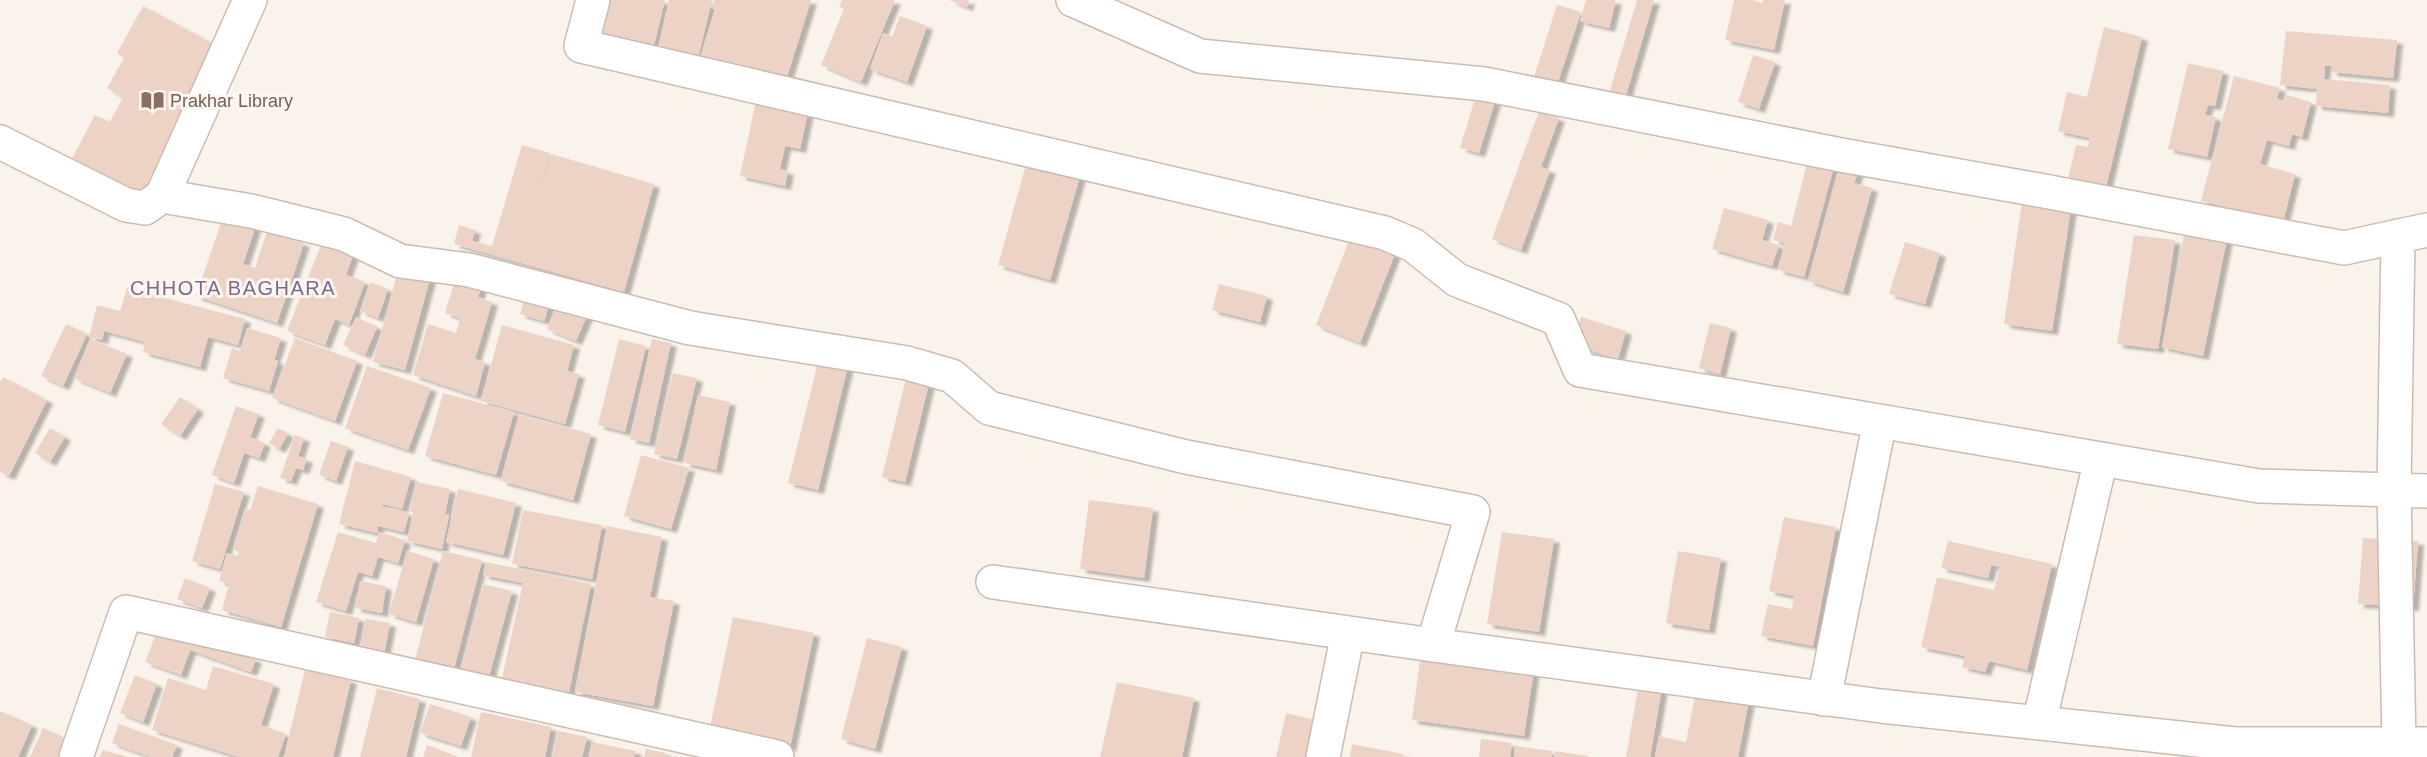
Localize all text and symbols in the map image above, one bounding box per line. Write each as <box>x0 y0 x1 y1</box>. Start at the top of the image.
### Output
library icon: Prakhar Library <box>139 88 165 114</box>
place label: Prakhar Library <box>170 91 293 111</box>
district label: CHHOTA BAGHARA <box>130 277 336 299</box>

